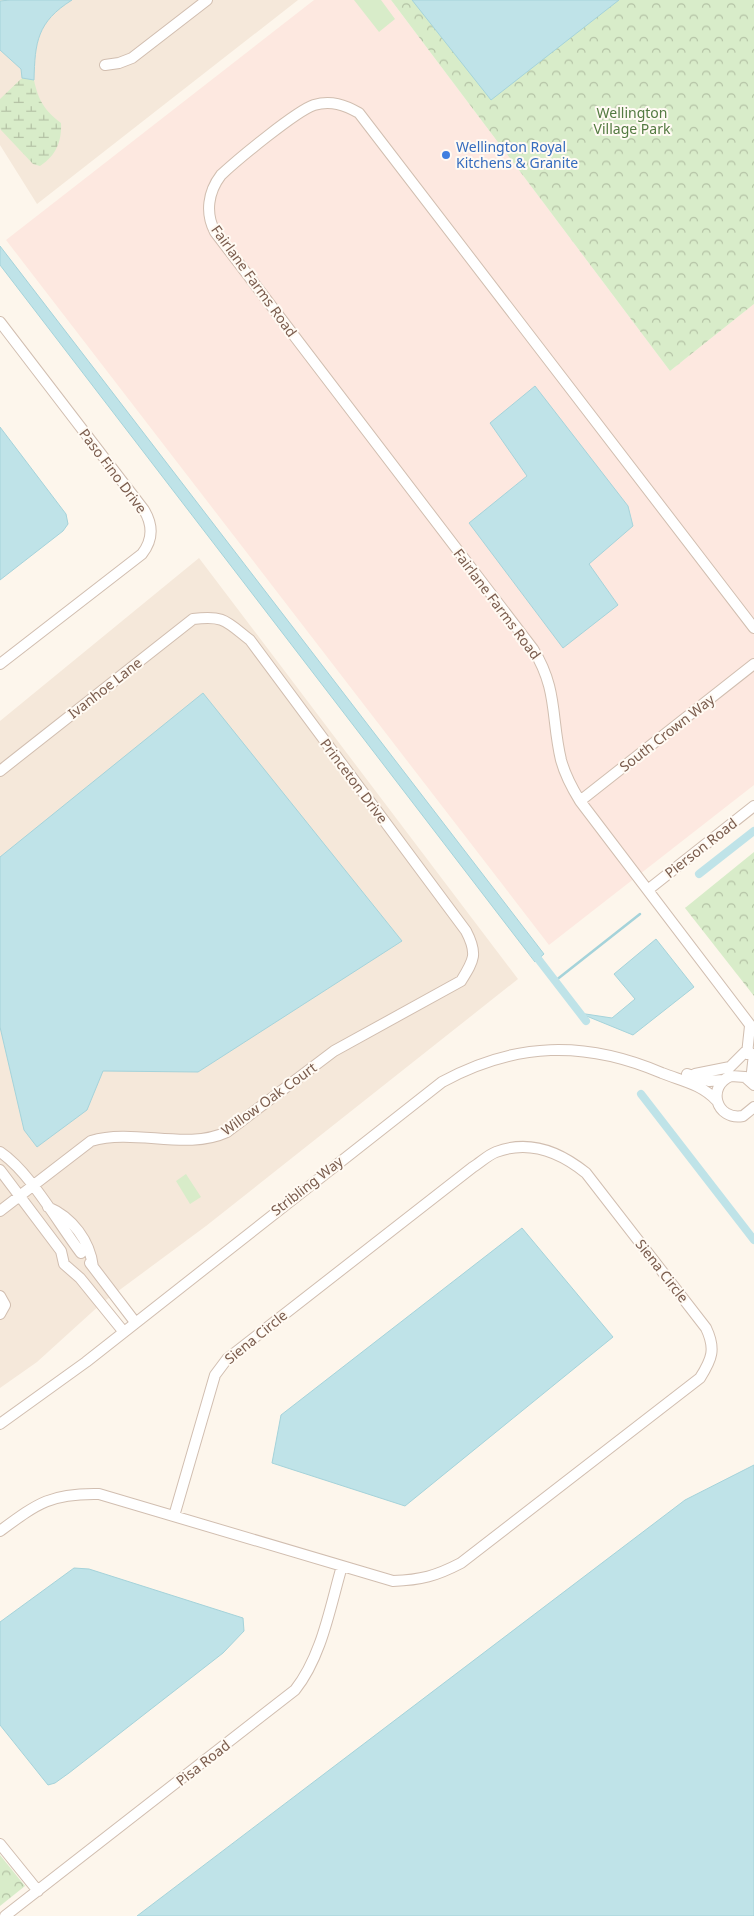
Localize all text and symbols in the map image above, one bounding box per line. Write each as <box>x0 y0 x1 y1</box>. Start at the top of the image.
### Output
park label: Wellington Village Park <box>594 103 671 138</box>
place label: Wellington Royal Kitchens & Granite <box>456 137 578 172</box>
marker: Wellington Royal Kitchens & Granite <box>440 149 452 161</box>
street label: Fairlane Farms Road <box>207 221 302 341</box>
street label: Paso Fino Drive <box>75 424 152 517</box>
street label: Fairlane Farms Road <box>449 544 545 663</box>
street label: Ivanhoe Lane <box>64 653 146 722</box>
street label: South Crown Way <box>615 689 719 776</box>
street label: Princeton Drive <box>316 734 393 827</box>
street label: Pierson Road <box>661 813 741 882</box>
street label: Willow Oak Court <box>217 1058 320 1140</box>
street label: Stribling Way <box>267 1151 347 1220</box>
street label: Siena Circle <box>632 1235 693 1306</box>
street label: Siena Circle <box>220 1305 291 1368</box>
street label: Pisa Road <box>172 1735 234 1790</box>

